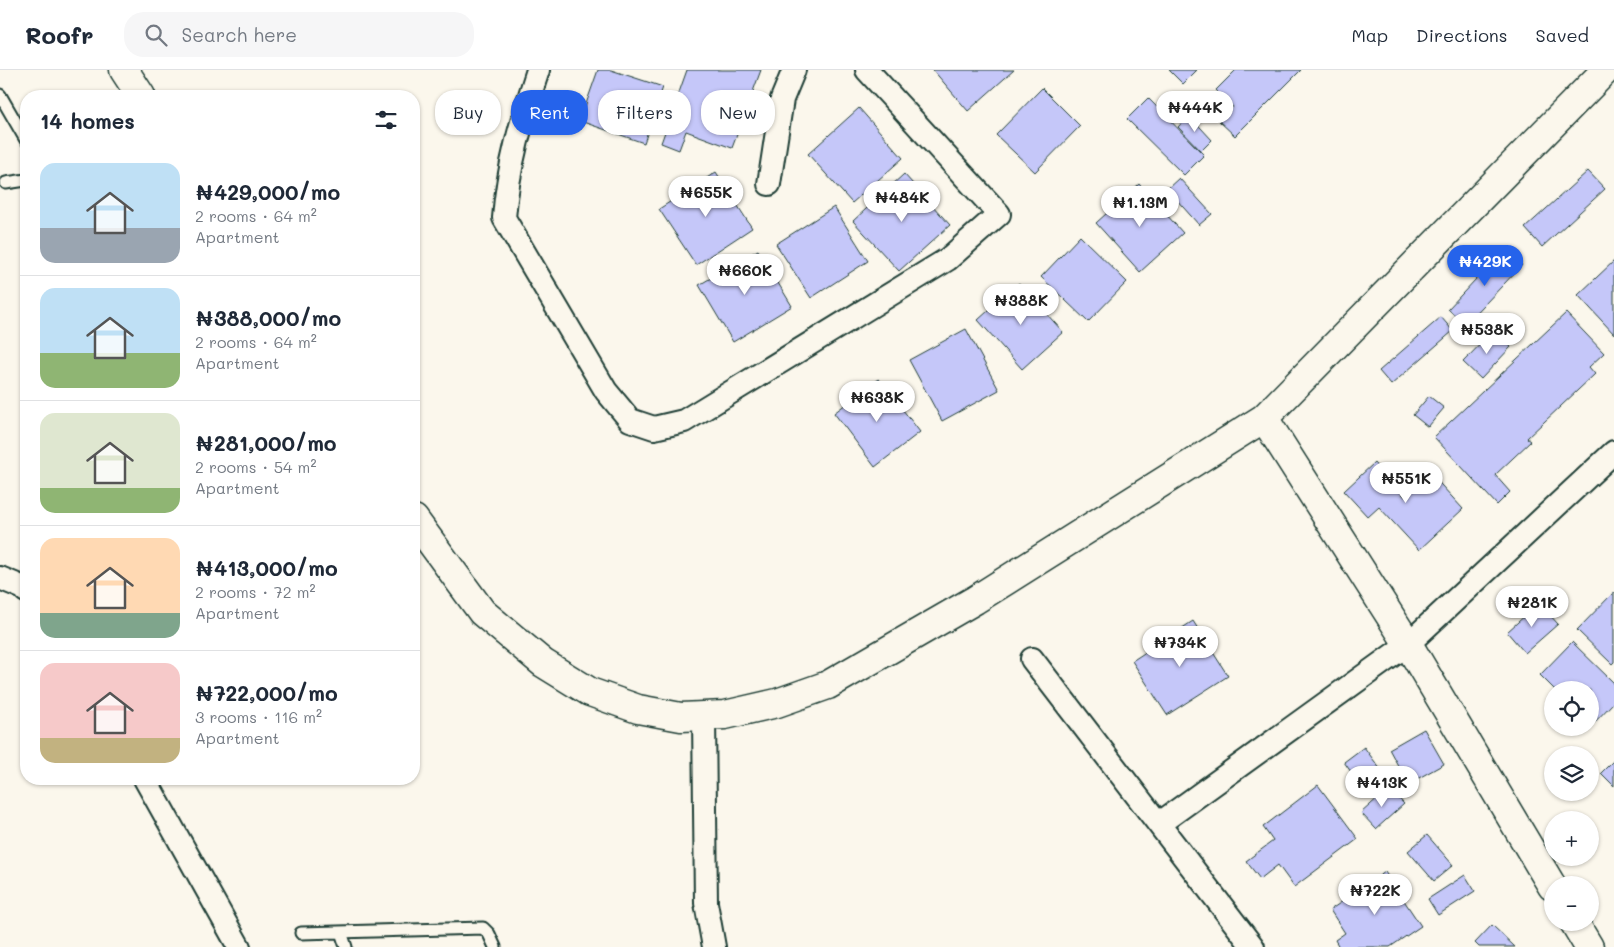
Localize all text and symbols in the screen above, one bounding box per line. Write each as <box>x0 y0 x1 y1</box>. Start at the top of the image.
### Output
search box <box>124 12 474 57</box>
text: Roofr <box>25 19 94 50</box>
icon: search <box>142 21 170 49</box>
text: Search here <box>182 22 297 47</box>
text: Map <box>1351 23 1388 47</box>
text: Directions <box>1416 23 1508 47</box>
text: Saved <box>1536 23 1589 47</box>
chip: Buy <box>435 90 501 135</box>
chip: Rent <box>511 90 588 135</box>
chip: Filters <box>598 90 691 135</box>
chip: New <box>701 90 775 135</box>
pin: ₦444K <box>1160 90 1230 133</box>
text: ₦444K <box>1167 96 1223 117</box>
icon: filters <box>372 106 400 134</box>
text: 14 homes <box>40 107 135 134</box>
pin: ₦655K <box>671 176 741 218</box>
text: ₦429,000/mo <box>195 178 340 205</box>
pin: ₦484K <box>867 180 937 223</box>
text: ₦655K <box>679 181 733 202</box>
icon: home <box>80 183 140 243</box>
text: ₦484K <box>874 186 930 207</box>
pin: ₦1.13M <box>1099 186 1181 228</box>
text: ₦1.13M <box>1112 191 1168 212</box>
text: 2 rooms · 64 m² <box>195 205 317 226</box>
text: Apartment <box>195 226 280 247</box>
pin: ₦429K <box>1450 244 1520 287</box>
text: ₦429K <box>1458 250 1512 271</box>
pin: ₦660K <box>710 254 780 296</box>
text: ₦660K <box>718 259 772 280</box>
pin: ₦388K <box>986 284 1056 326</box>
text: ₦388K <box>994 289 1048 310</box>
text: ₦388,000/mo <box>195 304 341 331</box>
icon: home <box>80 308 140 368</box>
pin: ₦538K <box>1452 312 1522 355</box>
text: ₦538K <box>1460 318 1514 339</box>
text: 2 rooms · 64 m² <box>195 331 317 352</box>
text: Apartment <box>195 352 280 373</box>
pin: ₦638K <box>842 380 912 423</box>
text: ₦638K <box>850 386 904 407</box>
text: ₦281,000/mo <box>195 429 337 456</box>
icon: home <box>80 433 140 493</box>
text: 2 rooms · 54 m² <box>195 456 316 477</box>
pin: ₦551K <box>1371 462 1441 504</box>
text: ₦551K <box>1381 467 1431 488</box>
text: Apartment <box>195 477 280 498</box>
text: ₦413,000/mo <box>195 554 338 581</box>
icon: home <box>80 558 140 618</box>
text: 2 rooms · 72 m² <box>195 581 316 602</box>
pin: ₦281K <box>1497 586 1567 628</box>
text: ₦281K <box>1507 591 1557 612</box>
text: Apartment <box>195 602 280 623</box>
pin: ₦734K <box>1145 626 1215 668</box>
text: ₦734K <box>1153 631 1207 652</box>
text: ₦722,000/mo <box>195 679 338 706</box>
map controls <box>1544 681 1599 931</box>
button: locate <box>1544 681 1599 736</box>
icon: home <box>80 683 140 743</box>
text: 3 rooms · 116 m² <box>195 706 322 727</box>
text: Apartment <box>195 727 280 748</box>
button: layers <box>1544 746 1599 801</box>
pin: ₦413K <box>1347 766 1417 808</box>
text: ₦413K <box>1356 771 1408 792</box>
button: + <box>1544 811 1599 866</box>
pin: ₦722K <box>1340 874 1410 916</box>
button: − <box>1544 876 1599 931</box>
text: ₦722K <box>1349 879 1401 900</box>

